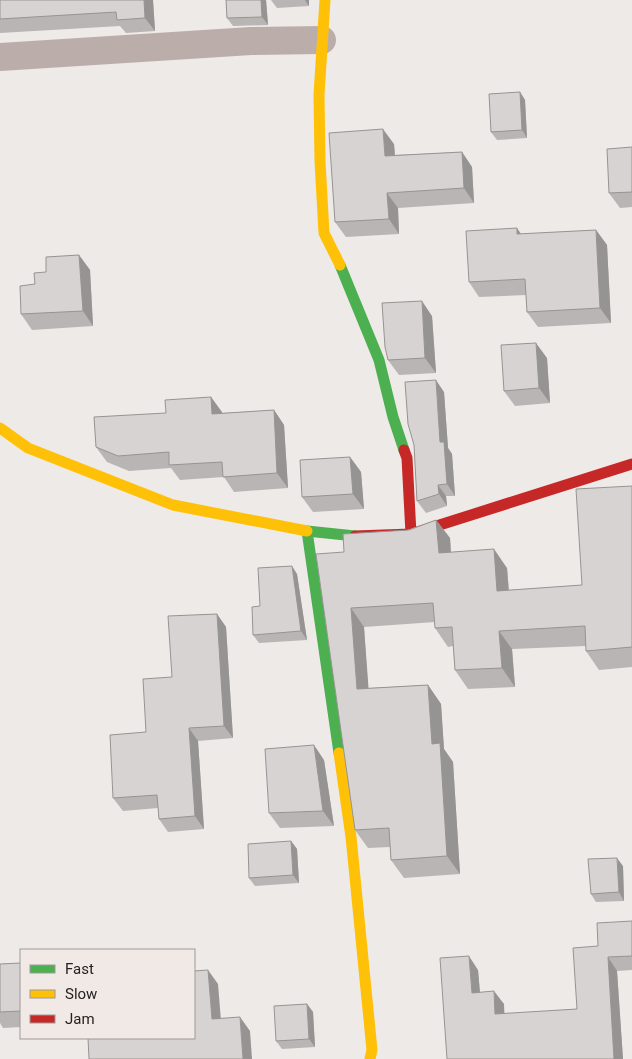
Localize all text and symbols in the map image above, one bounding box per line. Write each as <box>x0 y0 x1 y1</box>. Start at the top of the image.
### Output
legend <box>20 949 195 1039</box>
text: Fast <box>65 960 94 978</box>
text: Slow <box>65 985 97 1003</box>
text: Jam <box>65 1010 95 1028</box>

